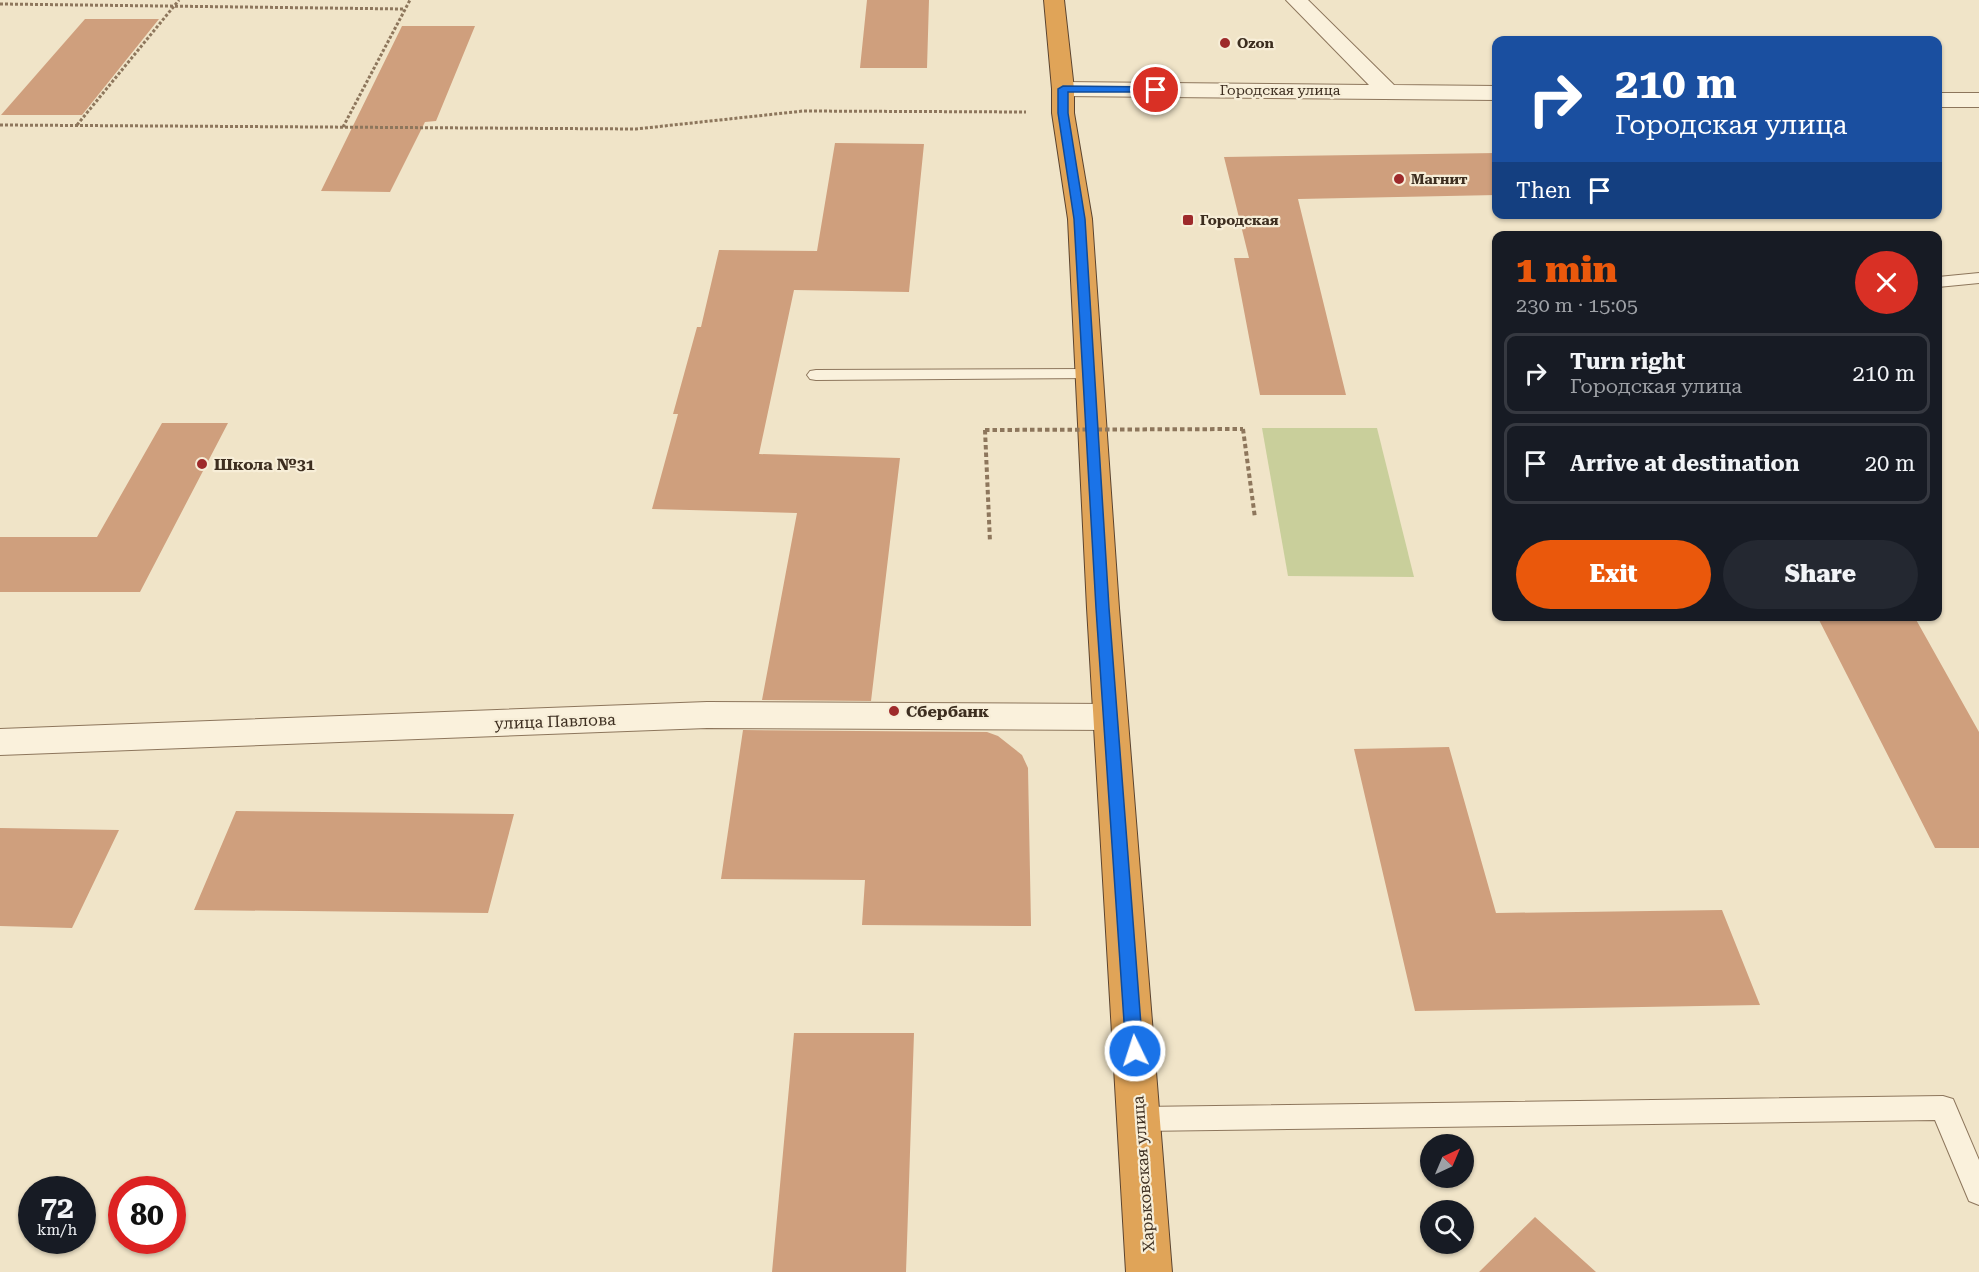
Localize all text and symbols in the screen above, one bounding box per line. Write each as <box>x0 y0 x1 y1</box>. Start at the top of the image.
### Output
place label: Ozon <box>1237 35 1275 51</box>
marker: Ozon <box>1218 36 1232 50</box>
text: 210 m <box>1615 59 1737 108</box>
icon: right <box>1516 60 1594 138</box>
pin <box>1130 64 1181 115</box>
icon: arrive <box>1139 73 1172 106</box>
street label: Городская улица <box>1220 82 1341 98</box>
text: Городская улица <box>1615 109 1847 141</box>
place label: Магнит <box>1411 171 1468 187</box>
marker: Магнит <box>1392 172 1406 186</box>
icon: arrive <box>1583 174 1616 207</box>
text: Then <box>1516 178 1571 203</box>
place label: Городская <box>1200 212 1279 228</box>
marker: Городская <box>1181 213 1195 227</box>
text: 1 min <box>1516 249 1617 291</box>
button: close <box>1855 251 1918 314</box>
text: 230 m · 15:05 <box>1516 293 1638 317</box>
text: Turn right <box>1570 349 1685 374</box>
icon: right <box>1519 357 1552 390</box>
text: 210 m <box>1852 361 1915 386</box>
text: Городская улица <box>1570 374 1742 398</box>
icon: arrive <box>1519 447 1552 480</box>
text: Arrive at destination <box>1570 451 1799 476</box>
text: 20 m <box>1865 451 1915 476</box>
place label: Школа №31 <box>214 455 315 474</box>
marker: Школа №31 <box>195 457 209 471</box>
button: Exit <box>1516 540 1711 609</box>
button: Share <box>1723 540 1918 609</box>
place label: Сбербанк <box>906 702 989 721</box>
marker: Сбербанк <box>887 704 901 718</box>
street label: улица Павлова <box>494 710 616 733</box>
position arrow <box>1103 1019 1167 1083</box>
street label: Харьковская улица <box>1129 1095 1158 1253</box>
north arrow <box>1420 1134 1474 1188</box>
map controls <box>1420 1134 1474 1254</box>
speed limit sign: 80 <box>108 1176 186 1254</box>
text: 72 <box>40 1190 74 1225</box>
button: search <box>1420 1200 1474 1254</box>
text: km/h <box>37 1221 77 1239</box>

